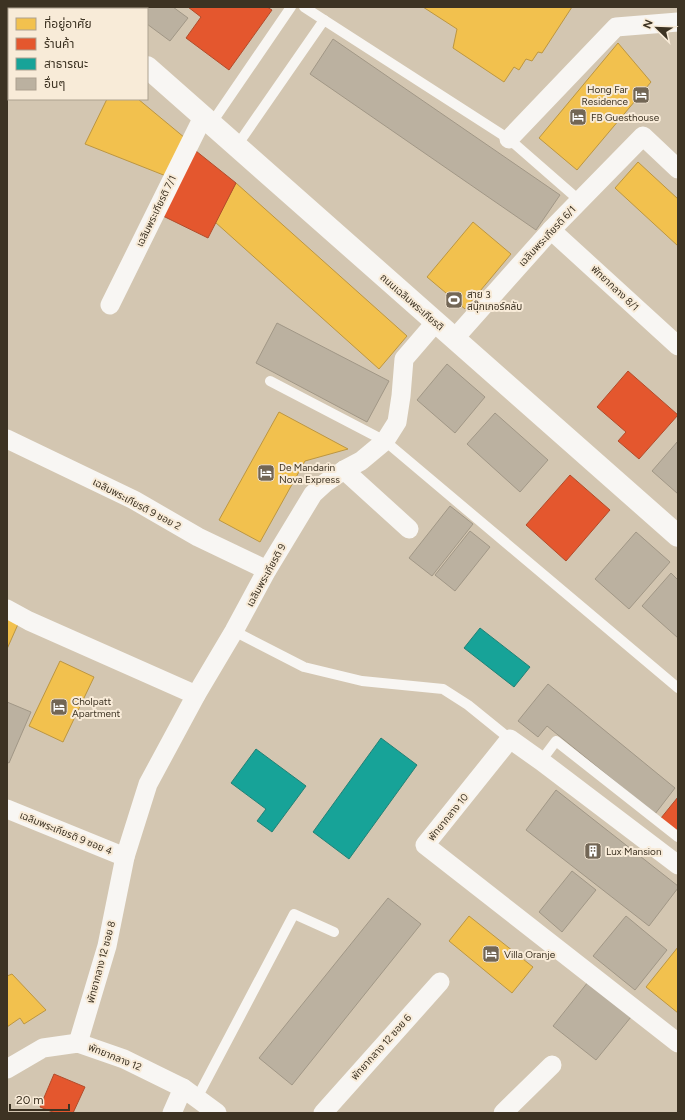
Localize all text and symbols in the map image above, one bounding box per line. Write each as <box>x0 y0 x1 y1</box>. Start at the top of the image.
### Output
legend <box>8 8 148 100</box>
north arrow <box>637 8 677 48</box>
text: ที่อยู่อาศัย <box>44 15 92 31</box>
text: N <box>641 18 656 31</box>
text: ร้านค้า <box>44 37 74 51</box>
text: สาธารณะ <box>44 57 88 71</box>
text: อื่นๆ <box>44 75 65 91</box>
place label: Hong Far Residence <box>582 83 629 108</box>
hotel icon: Hong Far Residence <box>631 85 651 105</box>
hotel icon: FB Guesthouse <box>568 107 588 127</box>
place label: FB Guesthouse <box>591 111 660 124</box>
street label: เฉลิมพระเกียรติ 7/1 <box>133 173 179 249</box>
street label: เฉลิมพระเกียรติ 6/1 <box>516 203 578 269</box>
street label: พัทยากลาง 8/1 <box>588 263 642 313</box>
street label: ถนนเฉลิมพระเกียรติ <box>377 271 447 333</box>
place label: สาย 3 สนุ๊กเกอร์คลับ <box>467 288 522 313</box>
sports icon: สาย 3 สนุ๊กเกอร์คลับ <box>444 290 464 310</box>
place label: De Mandarin Nova Express <box>279 461 340 486</box>
hotel icon: De Mandarin Nova Express <box>256 463 276 483</box>
street label: เฉลิมพระเกียรติ 9 ซอย 2 <box>91 475 183 533</box>
street label: เฉลิมพระเกียรติ 9 <box>243 541 289 609</box>
place label: Cholpatt Apartment <box>72 695 120 720</box>
hotel icon: Cholpatt Apartment <box>49 697 69 717</box>
street label: พัทยากลาง 10 <box>425 791 471 843</box>
street label: เฉลิมพระเกียรติ 9 ซอย 4 <box>18 809 114 857</box>
building icon: Lux Mansion <box>583 841 603 861</box>
place label: Lux Mansion <box>606 845 662 858</box>
street label: พัทยากลาง 12 ซอย 8 <box>84 919 118 1005</box>
hotel icon: Villa Oranje <box>481 944 501 964</box>
place label: Villa Oranje <box>504 948 556 961</box>
street label: พัทยากลาง 12 ซอย 6 <box>348 1011 414 1083</box>
street label: พัทยากลาง 12 <box>86 1040 144 1074</box>
scale bar <box>10 1086 69 1112</box>
text: 20 m <box>16 1093 44 1107</box>

